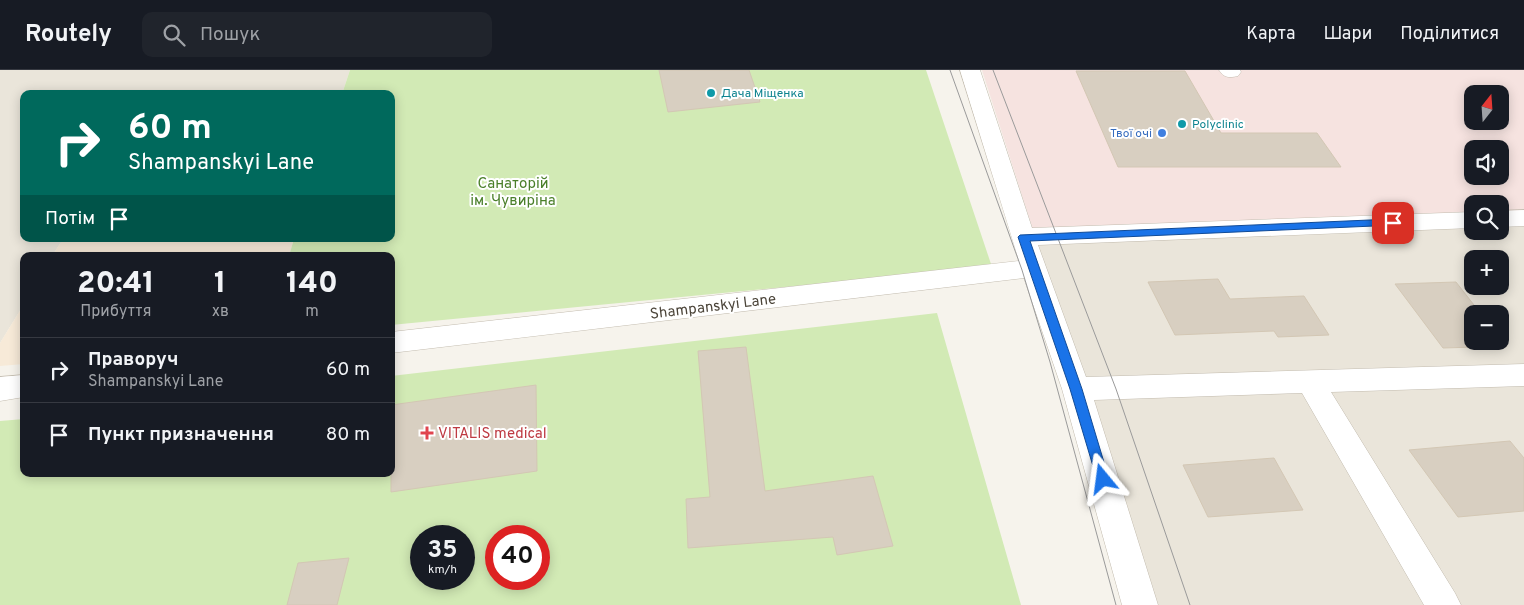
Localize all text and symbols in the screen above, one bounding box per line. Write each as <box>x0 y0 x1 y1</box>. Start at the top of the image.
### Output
search box <box>142 12 492 57</box>
text: Routely <box>25 20 112 50</box>
icon: search <box>160 21 188 49</box>
text: Пошук <box>200 23 260 47</box>
text: Карта <box>1246 23 1295 46</box>
text: Шари <box>1323 23 1372 46</box>
text: Поділитися <box>1400 23 1499 46</box>
north arrow <box>1464 85 1509 130</box>
map controls <box>1464 85 1509 350</box>
place label: Дача Міщенка <box>721 86 804 102</box>
marker: Дача Міщенка <box>705 87 717 99</box>
text: 60 m <box>128 107 212 151</box>
icon: right <box>45 110 110 175</box>
place label: Polyclinic <box>1192 117 1244 133</box>
marker: Polyclinic <box>1176 118 1188 130</box>
place label: Твої очі <box>1110 126 1152 142</box>
marker: Твої очі <box>1156 127 1168 139</box>
button: sound <box>1464 140 1509 185</box>
text: Shampanskyi Lane <box>128 150 314 177</box>
park label: Санаторій ім. Чувиріна <box>470 175 556 211</box>
button: search <box>1464 195 1509 240</box>
pin <box>1372 202 1414 244</box>
icon: arrive <box>105 205 133 233</box>
text: Потім <box>45 207 95 231</box>
icon: arrive <box>1379 209 1407 237</box>
button: + <box>1464 250 1509 295</box>
text: 20:41 <box>77 266 155 303</box>
text: 1 <box>214 266 226 303</box>
text: 140 <box>286 266 338 303</box>
street label: Shampanskyi Lane <box>649 290 777 325</box>
text: Прибуття <box>80 302 151 322</box>
text: хв <box>212 302 229 322</box>
text: m <box>305 302 319 322</box>
button: − <box>1464 305 1509 350</box>
text: Праворуч <box>88 348 179 372</box>
icon: right <box>45 356 73 384</box>
text: 60 m <box>326 358 370 382</box>
text: Shampanskyi Lane <box>88 372 223 392</box>
icon: arrive <box>45 421 73 449</box>
text: Пункт призначення <box>88 423 274 447</box>
text: 80 m <box>326 423 370 447</box>
place label: VITALIS medical <box>438 425 547 444</box>
marker: VITALIS medical <box>420 426 434 440</box>
position arrow <box>1076 452 1128 504</box>
speed limit sign: 40 <box>485 525 550 590</box>
text: 35 <box>427 535 458 567</box>
text: km/h <box>428 562 457 578</box>

